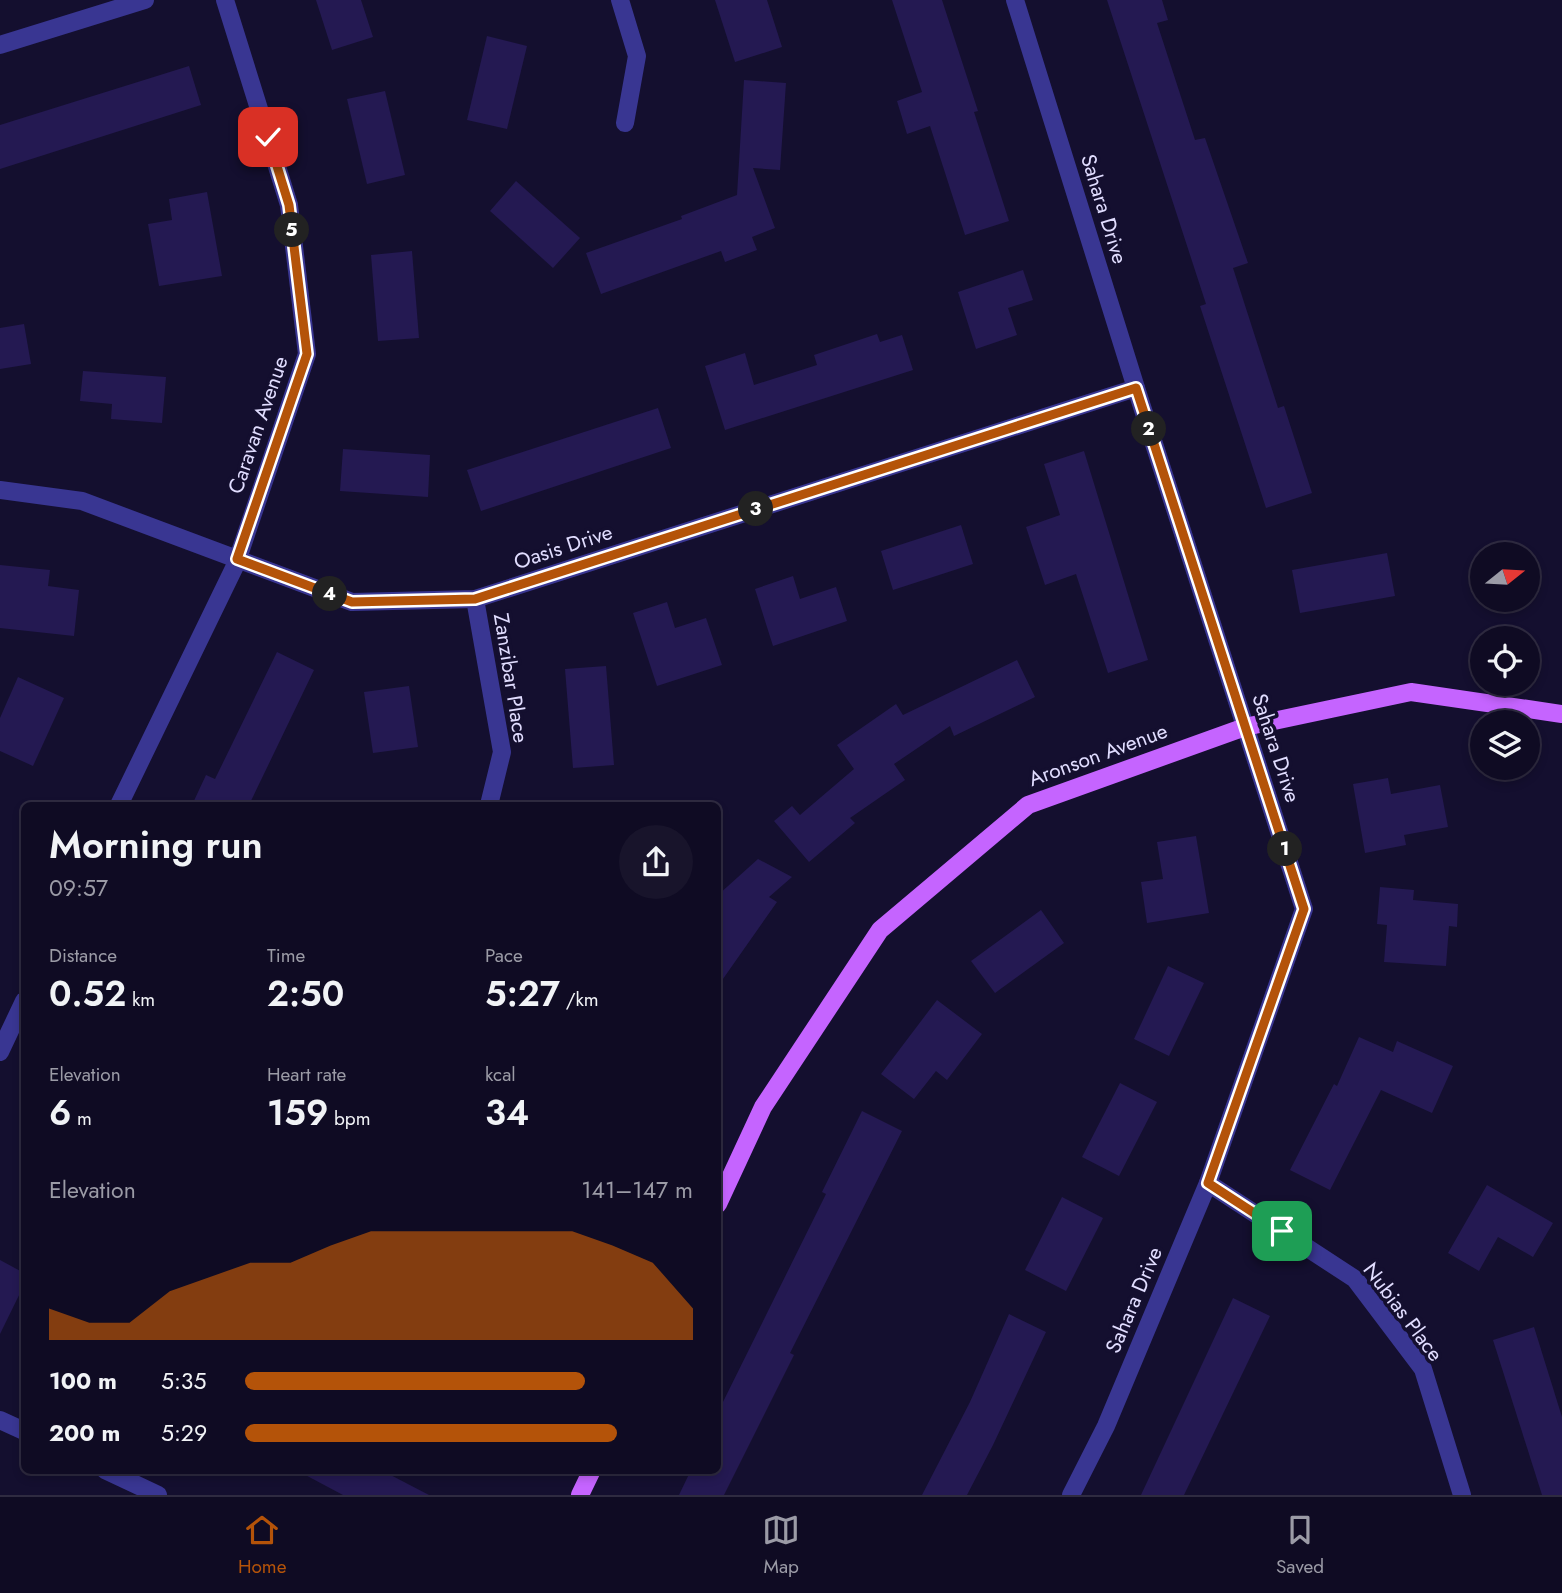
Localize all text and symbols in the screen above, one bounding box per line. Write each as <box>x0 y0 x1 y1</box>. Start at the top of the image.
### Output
pin <box>238 107 298 167</box>
icon: check <box>249 118 287 156</box>
street label: Sahara Drive <box>1073 151 1135 268</box>
pin: 5 <box>274 212 310 247</box>
text: 5 <box>285 216 298 243</box>
street label: Caravan Avenue <box>220 352 296 498</box>
pin: 2 <box>1132 412 1166 446</box>
text: 2 <box>1142 415 1155 442</box>
pin: 3 <box>738 491 774 526</box>
text: 3 <box>750 495 761 522</box>
street label: Oasis Drive <box>510 517 616 577</box>
north arrow <box>1470 542 1540 612</box>
map controls <box>1470 542 1540 780</box>
pin: 4 <box>312 576 348 612</box>
text: 4 <box>323 580 336 607</box>
street label: Zanzibar Place <box>486 611 536 745</box>
button: locate <box>1470 626 1540 696</box>
street label: Sahara Drive <box>1244 690 1308 807</box>
button: layers <box>1470 710 1540 780</box>
street label: Aronson Avenue <box>1024 716 1172 794</box>
text: Morning run <box>49 817 263 872</box>
button: share <box>619 825 693 899</box>
pin: 1 <box>1268 832 1302 866</box>
text: 1 <box>1280 835 1289 862</box>
text: 09:57 <box>49 871 108 905</box>
text: Distance <box>49 942 117 969</box>
text: Time <box>267 942 305 969</box>
text: Pace <box>485 942 523 969</box>
text: 0.52 <box>49 969 126 1019</box>
text: 2:50 <box>267 969 344 1019</box>
text: 5:27 <box>485 969 560 1019</box>
text: km <box>126 986 155 1013</box>
text: /km <box>560 986 599 1013</box>
text: Elevation <box>49 1061 121 1088</box>
text: Heart rate <box>267 1061 346 1088</box>
text: kcal <box>485 1061 516 1088</box>
text: 6 <box>49 1088 71 1138</box>
text: 159 <box>267 1088 328 1138</box>
text: 34 <box>485 1088 529 1138</box>
text: m <box>71 1105 92 1132</box>
text: bpm <box>328 1105 370 1132</box>
text: Elevation <box>49 1173 136 1207</box>
text: 141–147 m <box>581 1173 693 1207</box>
pin <box>1252 1201 1312 1261</box>
icon: arrive <box>1263 1212 1301 1250</box>
street label: Sahara Drive <box>1098 1242 1170 1358</box>
street label: Nubias Place <box>1356 1256 1450 1368</box>
text: 100 m <box>49 1364 117 1398</box>
text: 5:35 <box>161 1364 206 1398</box>
text: 200 m <box>49 1416 120 1450</box>
text: 5:29 <box>161 1416 207 1450</box>
tab: Home <box>238 1511 286 1580</box>
tab: Map <box>762 1511 800 1580</box>
tab: Saved <box>1276 1511 1324 1580</box>

